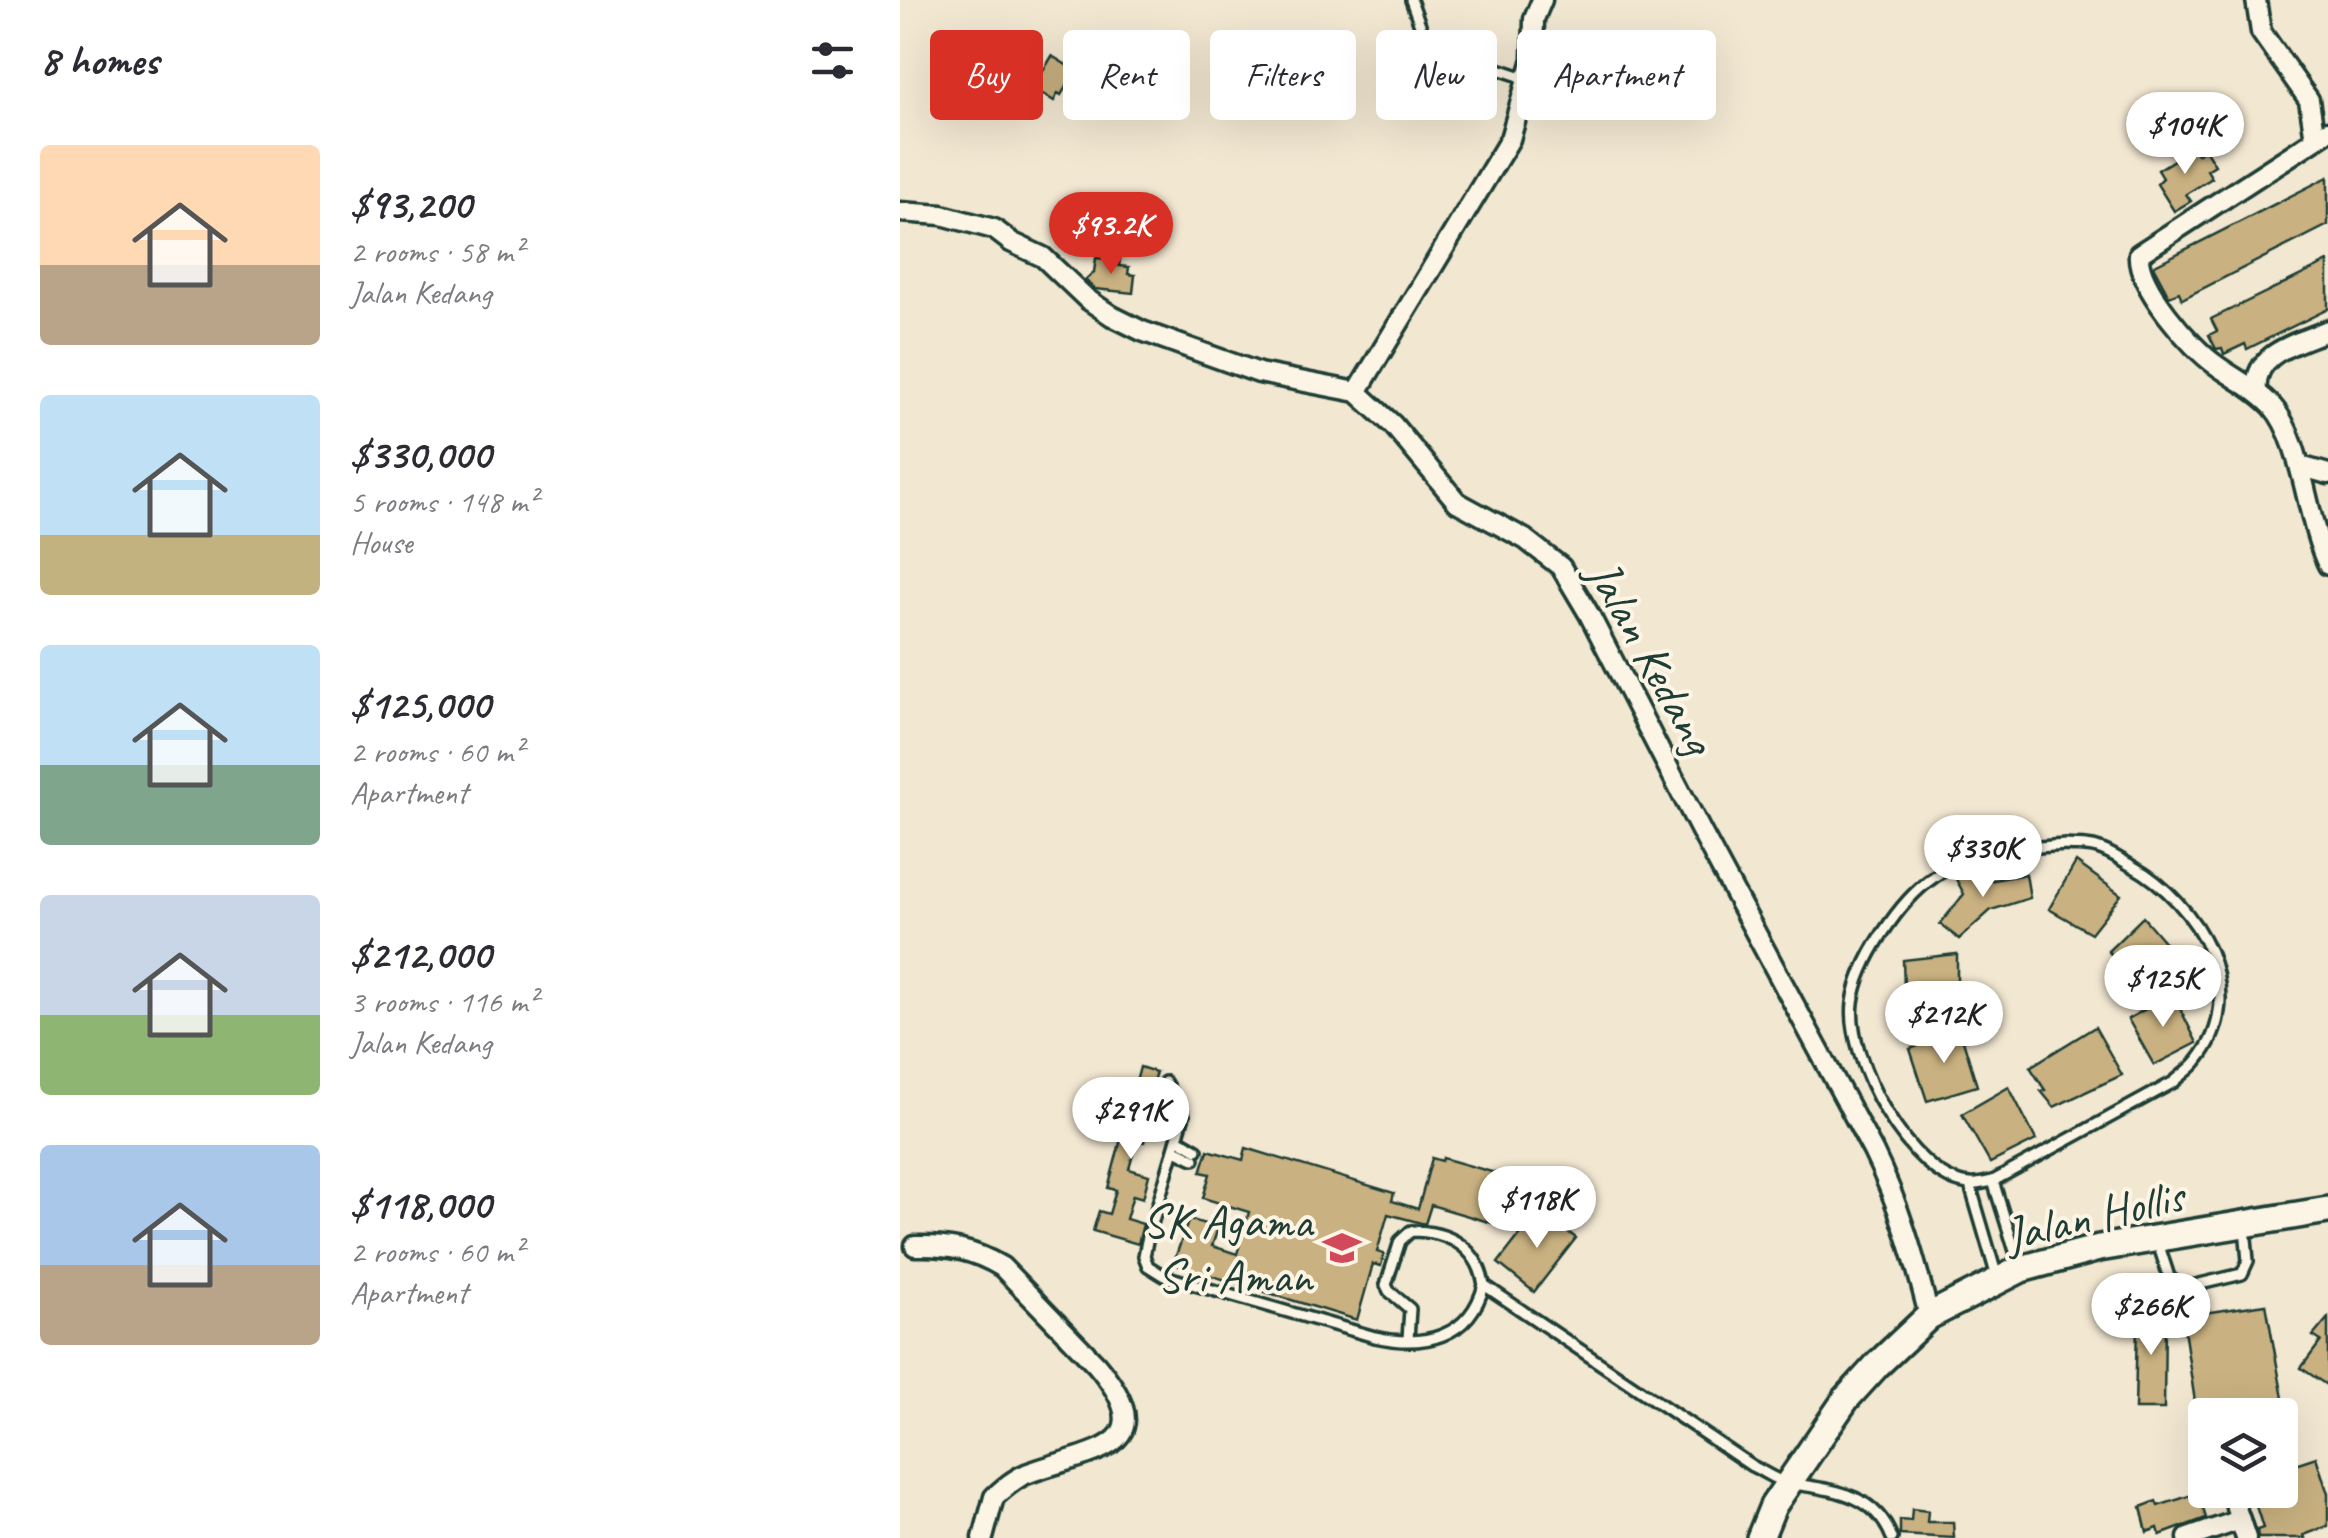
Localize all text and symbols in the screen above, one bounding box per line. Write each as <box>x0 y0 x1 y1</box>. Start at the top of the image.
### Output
chip: Buy <box>930 30 1043 120</box>
chip: Rent <box>1063 30 1190 120</box>
chip: Filters <box>1210 30 1356 120</box>
chip: New <box>1376 30 1497 120</box>
chip: Apartment <box>1517 30 1716 120</box>
icon: filters <box>805 33 860 88</box>
text: 8 homes <box>40 34 159 87</box>
pin: $104K <box>2115 92 2255 177</box>
text: $104K <box>2148 104 2222 145</box>
text: $93,200 <box>350 178 471 231</box>
icon: home <box>120 185 240 305</box>
pin: $93.2K <box>1030 192 1192 277</box>
text: $93.2K <box>1071 204 1151 245</box>
text: 2 rooms · 58 m² <box>350 231 523 272</box>
text: Jalan Kedang <box>350 272 491 313</box>
text: $330,000 <box>350 428 491 481</box>
icon: home <box>120 435 240 555</box>
text: 5 rooms · 148 m² <box>350 481 537 522</box>
text: House <box>350 522 412 563</box>
street label: Jalan Kedang <box>1572 547 1731 767</box>
text: $125,000 <box>350 678 490 731</box>
icon: home <box>120 685 240 805</box>
text: 2 rooms · 60 m² <box>350 731 523 772</box>
text: Apartment <box>350 772 468 813</box>
pin: $330K <box>1913 815 2053 900</box>
text: $330K <box>1946 827 2020 868</box>
text: $212,000 <box>350 928 491 981</box>
icon: home <box>120 935 240 1055</box>
pin: $125K <box>2093 945 2233 1030</box>
text: $125K <box>2126 957 2200 998</box>
text: 3 rooms · 116 m² <box>350 981 537 1022</box>
pin: $212K <box>1874 981 2014 1066</box>
text: $212K <box>1907 993 1981 1034</box>
text: Jalan Kedang <box>350 1022 491 1063</box>
pin: $291K <box>1061 1077 1201 1162</box>
text: $291K <box>1094 1089 1168 1130</box>
street label: Jalan Hollis <box>1997 1165 2193 1265</box>
pin: $118K <box>1467 1166 1607 1251</box>
text: $118,000 <box>350 1178 491 1231</box>
text: $118K <box>1500 1178 1574 1219</box>
icon: home <box>120 1185 240 1305</box>
place label: SK Agama Sri Aman <box>1142 1191 1315 1306</box>
school or university icon: SK Agama Sri Aman <box>1321 1227 1363 1269</box>
text: 2 rooms · 60 m² <box>350 1231 523 1272</box>
text: Apartment <box>350 1272 468 1313</box>
pin: $266K <box>2081 1273 2221 1358</box>
text: $266K <box>2113 1285 2189 1326</box>
map controls <box>2188 1398 2298 1508</box>
button: layers <box>2188 1398 2298 1508</box>

